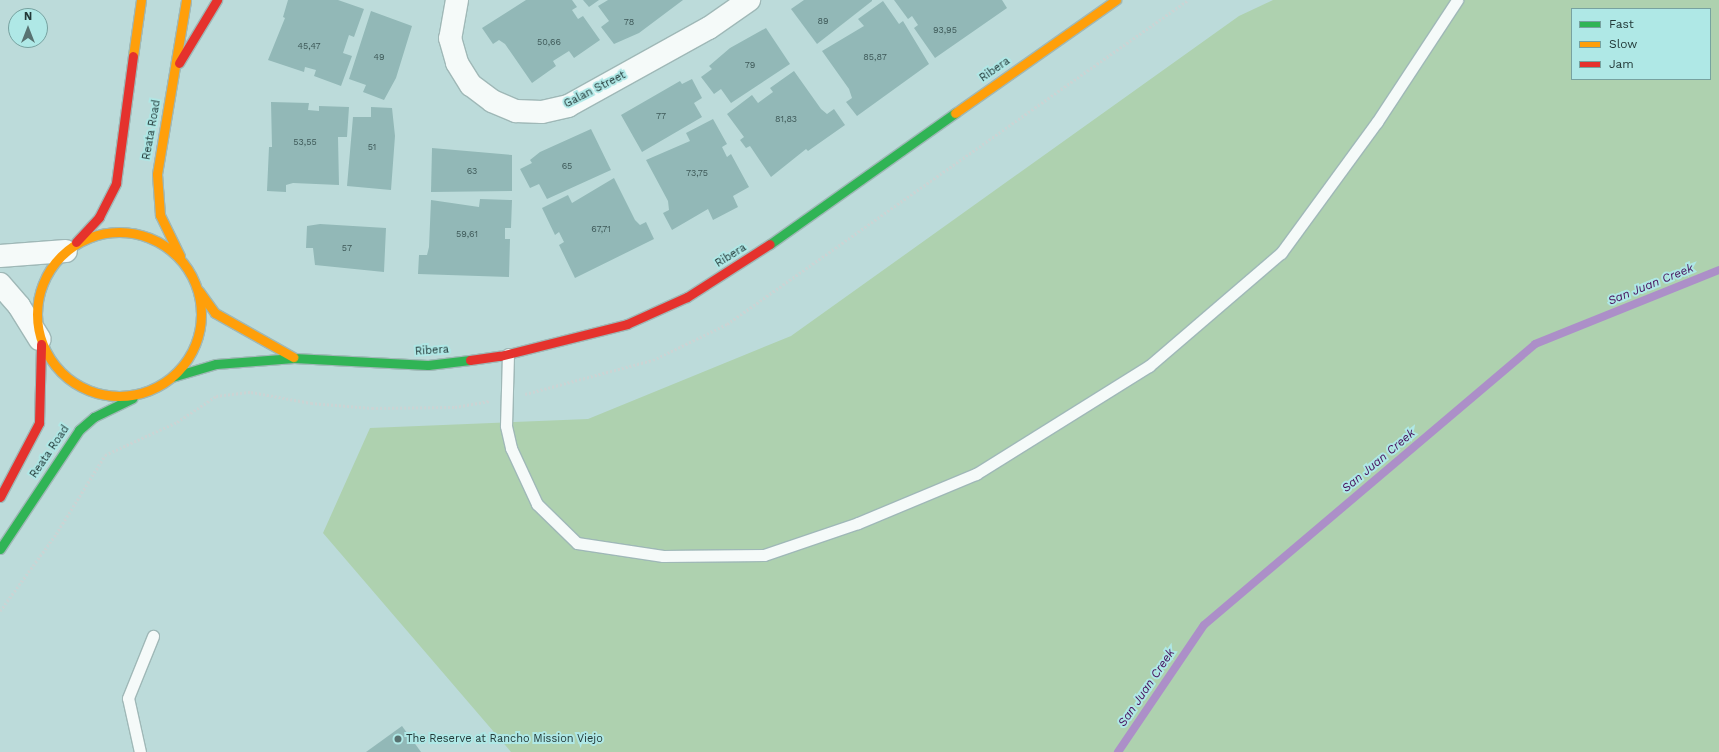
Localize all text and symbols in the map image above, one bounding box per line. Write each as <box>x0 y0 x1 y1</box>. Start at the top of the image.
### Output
north arrow <box>8 8 48 48</box>
legend <box>1571 8 1711 80</box>
text: N <box>24 10 32 23</box>
house number: 89 <box>817 16 829 26</box>
house number: 78 <box>624 17 634 27</box>
text: Fast <box>1609 17 1634 31</box>
house number: 93,95 <box>933 25 957 35</box>
house number: 50,66 <box>537 37 561 47</box>
text: Slow <box>1609 37 1637 51</box>
house number: 45,47 <box>297 41 321 51</box>
house number: 49 <box>373 52 385 62</box>
house number: 85,87 <box>863 52 887 62</box>
street label: Ribera <box>977 55 1013 85</box>
text: Jam <box>1609 57 1634 71</box>
house number: 79 <box>745 60 755 70</box>
street label: Galan Street <box>562 69 628 111</box>
street label: Reata Road <box>140 99 164 161</box>
house number: 77 <box>656 111 666 121</box>
house number: 81,83 <box>775 114 797 124</box>
house number: 53,55 <box>293 137 317 147</box>
house number: 51 <box>368 142 376 152</box>
house number: 65 <box>562 161 572 171</box>
house number: 63 <box>467 166 477 176</box>
house number: 73,75 <box>686 168 708 178</box>
house number: 67,71 <box>591 224 611 234</box>
house number: 59,61 <box>456 229 478 239</box>
street label: Ribera <box>713 241 749 271</box>
house number: 57 <box>342 243 352 253</box>
water label: San Juan Creek <box>1606 261 1696 309</box>
street label: Ribera <box>415 343 449 359</box>
street label: Reata Road <box>27 423 73 481</box>
water label: San Juan Creek <box>1339 426 1419 496</box>
water label: San Juan Creek <box>1115 646 1179 730</box>
place label: The Reserve at Rancho Mission Viejo <box>406 732 603 746</box>
marker: The Reserve at Rancho Mission Viejo <box>393 734 403 744</box>

